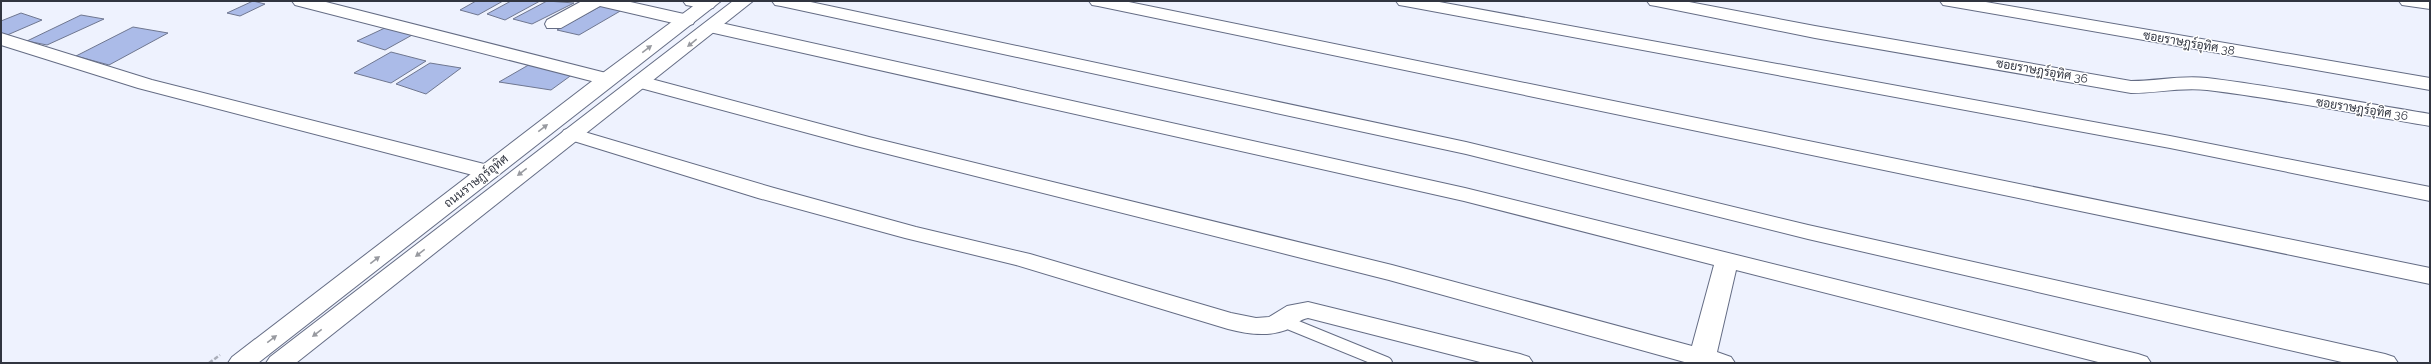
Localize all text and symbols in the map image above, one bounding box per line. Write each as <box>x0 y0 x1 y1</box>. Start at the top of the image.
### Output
street label: ซอยราษฎร์อุทิศ 38 <box>2142 27 2236 60</box>
one-way arrow <box>686 38 697 47</box>
one-way arrow <box>641 45 652 54</box>
street label: ซอยราษฎร์อุทิศ 36 <box>1995 55 2089 88</box>
street label: ซอยราษฎร์อุทิศ 36 <box>2315 94 2409 125</box>
one-way arrow <box>538 124 549 133</box>
street label: ถนนราษฎร์อุทิศ <box>441 151 512 212</box>
one-way arrow <box>516 168 527 177</box>
one-way arrow <box>414 248 425 257</box>
one-way arrow <box>369 256 380 264</box>
one-way arrow <box>312 329 323 337</box>
one-way arrow <box>266 335 277 344</box>

